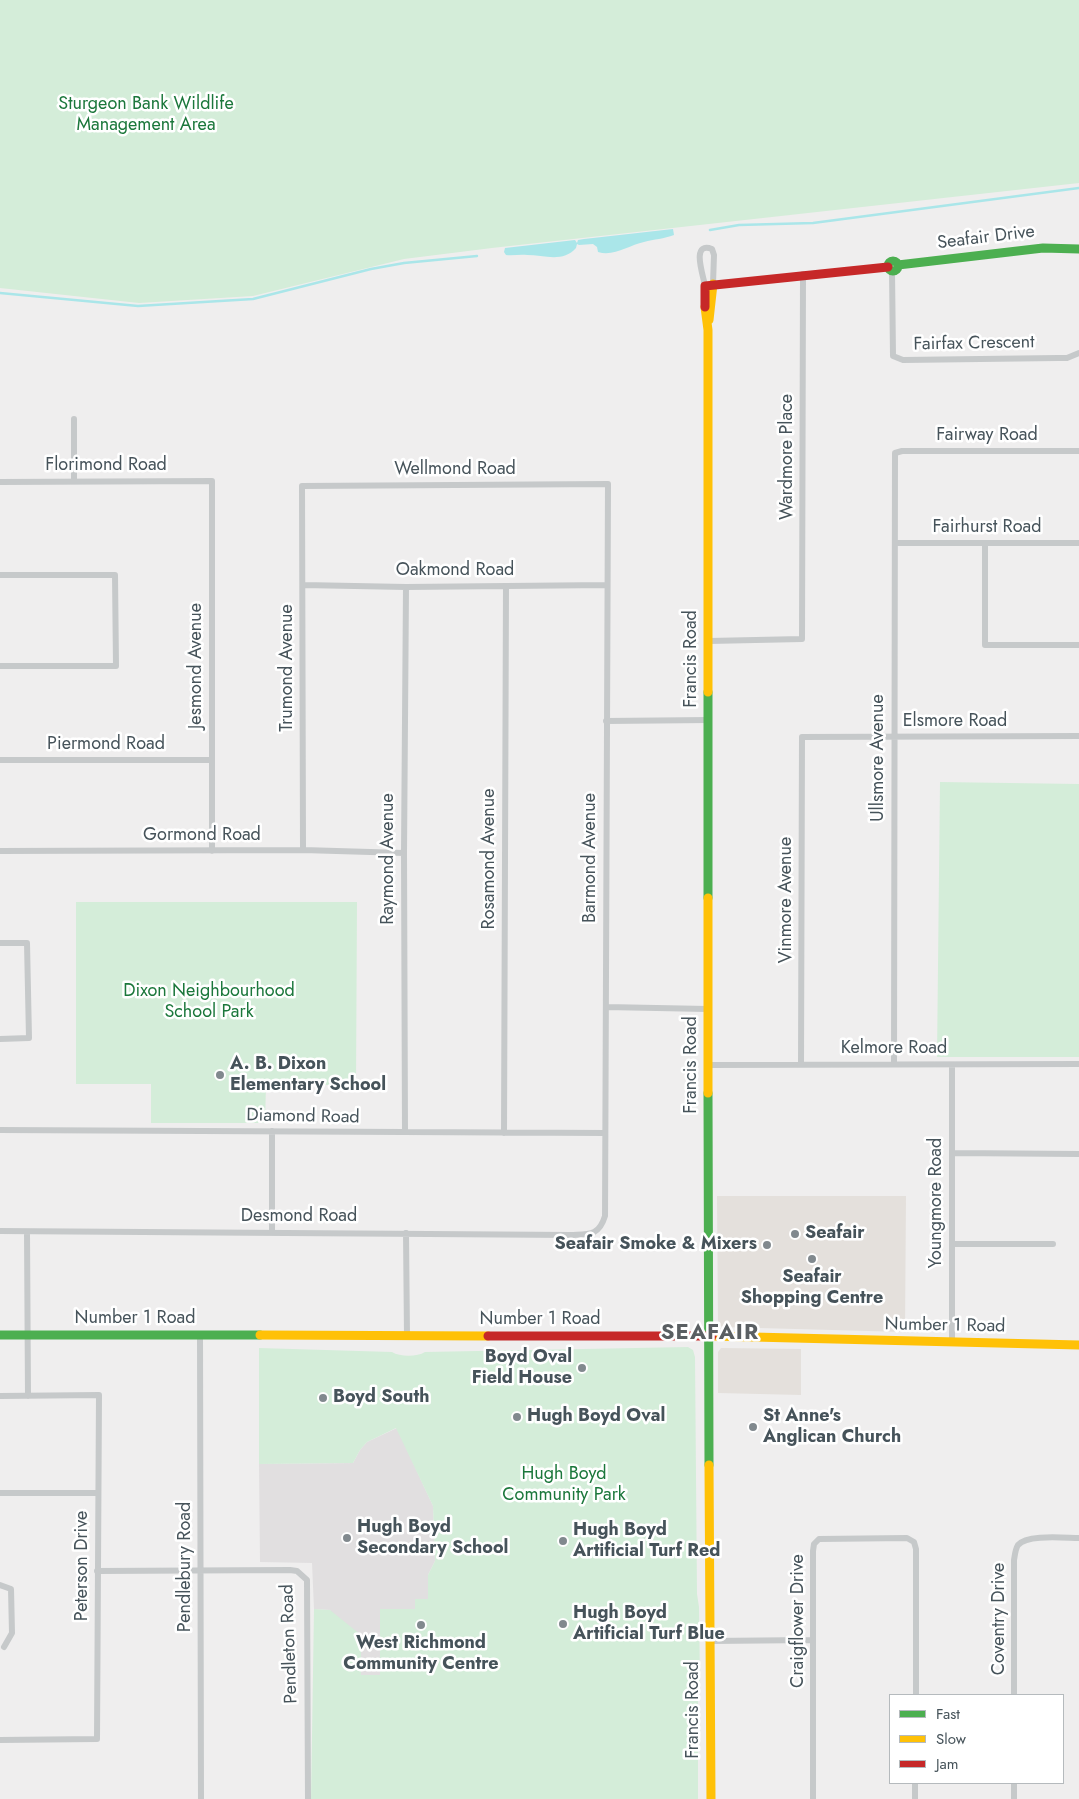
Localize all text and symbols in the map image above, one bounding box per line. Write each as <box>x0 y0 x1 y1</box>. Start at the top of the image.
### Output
park label: Sturgeon Bank Wildlife Management Area <box>58 94 234 136</box>
street label: Seafair Drive <box>936 221 1036 255</box>
street label: Fairfax Crescent <box>913 332 1035 356</box>
street label: Wardmore Place <box>777 394 799 520</box>
street label: Fairway Road <box>936 425 1038 447</box>
street label: Florimond Road <box>45 455 167 477</box>
street label: Wellmond Road <box>394 459 516 481</box>
street label: Fairhurst Road <box>933 517 1041 539</box>
street label: Oakmond Road <box>396 560 514 582</box>
street label: Jesmond Avenue <box>186 603 208 729</box>
street label: Trumond Avenue <box>277 604 299 732</box>
street label: Francis Road <box>681 610 703 708</box>
street label: Ullsmore Avenue <box>868 694 890 822</box>
street label: Elsmore Road <box>903 711 1007 733</box>
street label: Piermond Road <box>47 734 165 756</box>
street label: Rosamond Avenue <box>479 789 501 929</box>
street label: Raymond Avenue <box>378 793 400 925</box>
street label: Barmond Avenue <box>580 793 602 923</box>
street label: Gormond Road <box>143 825 261 847</box>
street label: Vinmore Avenue <box>776 837 798 963</box>
park label: Dixon Neighbourhood School Park <box>123 981 295 1024</box>
street label: Francis Road <box>681 1016 703 1114</box>
street label: Kelmore Road <box>841 1038 947 1060</box>
place label: A. B. Dixon Elementary School <box>230 1054 386 1096</box>
marker: A. B. Dixon Elementary School <box>214 1069 226 1081</box>
street label: Diamond Road <box>246 1105 360 1129</box>
street label: Youngmore Road <box>926 1138 948 1268</box>
street label: Desmond Road <box>241 1206 357 1228</box>
place label: Seafair <box>805 1223 865 1245</box>
marker: Seafair <box>789 1228 801 1240</box>
place label: Seafair Smoke & Mixers <box>554 1234 757 1256</box>
marker: Seafair Smoke & Mixers <box>761 1239 773 1251</box>
marker: Seafair Shopping Centre <box>806 1253 818 1265</box>
place label: Seafair Shopping Centre <box>741 1267 883 1310</box>
street label: Number 1 Road <box>75 1308 195 1330</box>
street label: Number 1 Road <box>480 1309 600 1331</box>
street label: Number 1 Road <box>884 1314 1006 1338</box>
district label: SEAFAIR <box>660 1321 760 1347</box>
place label: Boyd Oval Field House <box>472 1347 572 1390</box>
marker: Boyd Oval Field House <box>576 1362 588 1374</box>
place label: Boyd South <box>333 1387 429 1409</box>
marker: Boyd South <box>317 1392 329 1404</box>
place label: Hugh Boyd Oval <box>527 1406 665 1428</box>
place label: St Anne's Anglican Church <box>763 1406 901 1448</box>
marker: Hugh Boyd Oval <box>511 1411 523 1423</box>
marker: St Anne's Anglican Church <box>747 1421 759 1433</box>
park label: Hugh Boyd Community Park <box>502 1464 626 1506</box>
street label: Pendlebury Road <box>175 1502 197 1632</box>
street label: Peterson Drive <box>72 1511 94 1621</box>
place label: Hugh Boyd Secondary School <box>357 1517 508 1560</box>
place label: Hugh Boyd Artificial Turf Red <box>573 1520 720 1562</box>
marker: Hugh Boyd Secondary School <box>341 1532 353 1544</box>
marker: Hugh Boyd Artificial Turf Red <box>557 1535 569 1547</box>
street label: Craigflower Drive <box>788 1554 810 1688</box>
street label: Coventry Drive <box>989 1563 1011 1675</box>
street label: Pendleton Road <box>277 1584 303 1704</box>
place label: Hugh Boyd Artificial Turf Blue <box>573 1603 725 1646</box>
marker: Hugh Boyd Artificial Turf Blue <box>557 1618 569 1630</box>
marker: West Richmond Community Centre <box>415 1619 427 1631</box>
place label: West Richmond Community Centre <box>343 1633 499 1676</box>
street label: Francis Road <box>683 1661 705 1759</box>
legend <box>889 1694 1064 1784</box>
text: Fast <box>936 1703 960 1725</box>
text: Slow <box>936 1728 966 1750</box>
text: Jam <box>936 1753 959 1775</box>

